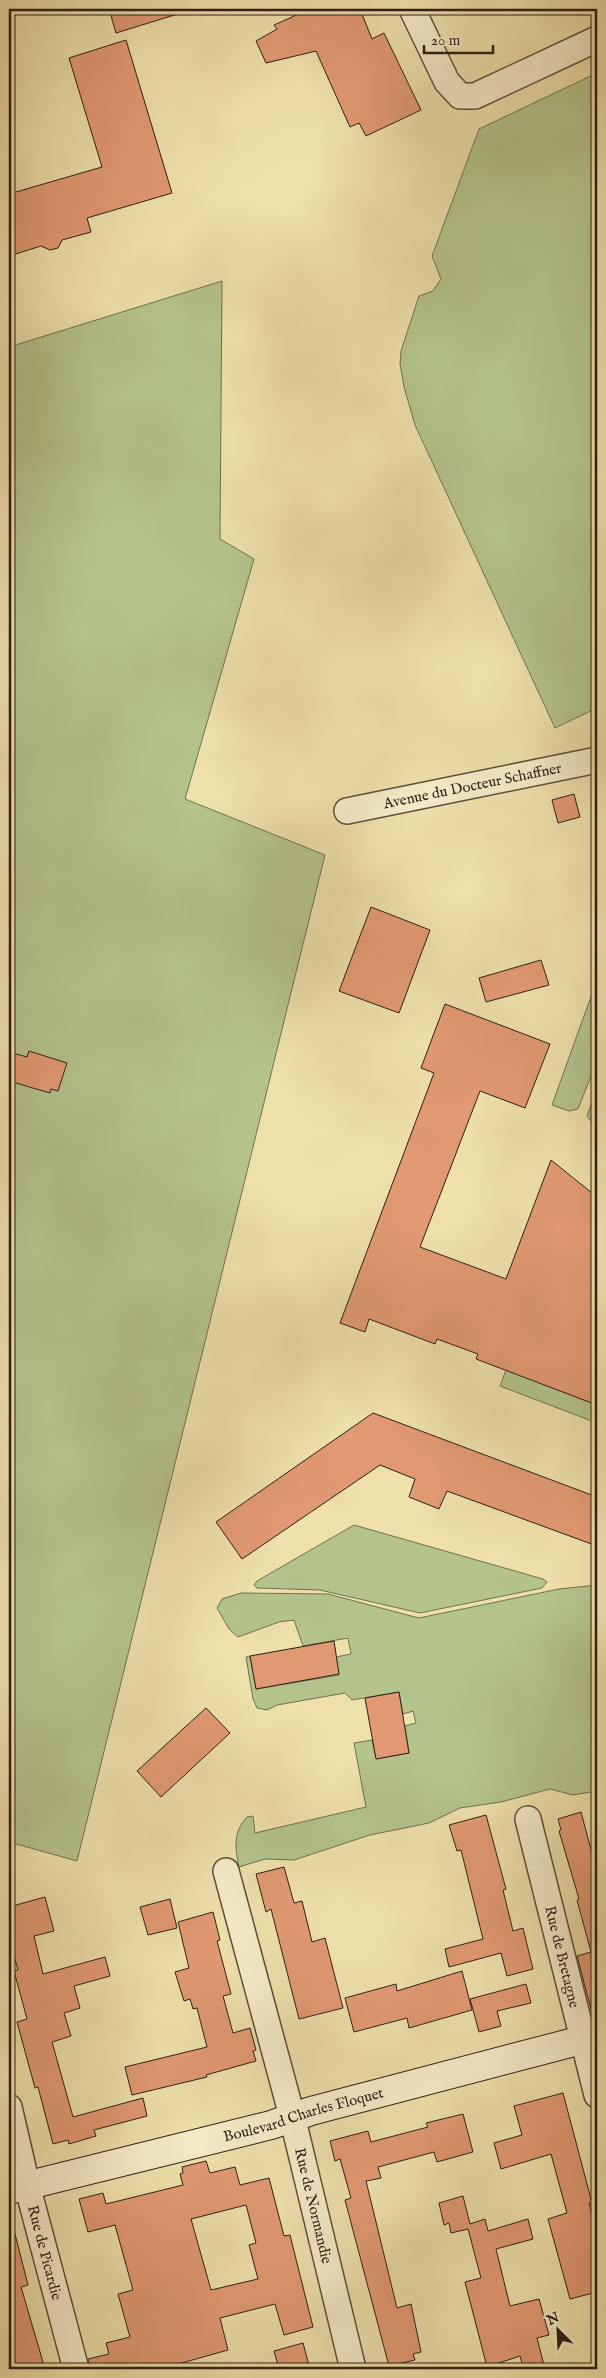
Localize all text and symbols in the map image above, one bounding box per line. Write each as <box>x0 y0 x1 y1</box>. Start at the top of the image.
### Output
scale bar <box>424 22 492 54</box>
text: 20 m <box>431 31 461 50</box>
street label: Avenue du Docteur Schaffner <box>381 758 564 814</box>
street label: Rue de Bretagne <box>540 1904 584 2010</box>
street label: Boulevard Charles Floquet <box>221 2083 386 2146</box>
street label: Rue de Normandie <box>290 2146 336 2266</box>
street label: Rue de Picardie <box>23 2203 66 2302</box>
north arrow <box>534 2306 584 2356</box>
text: N <box>543 2308 562 2330</box>

